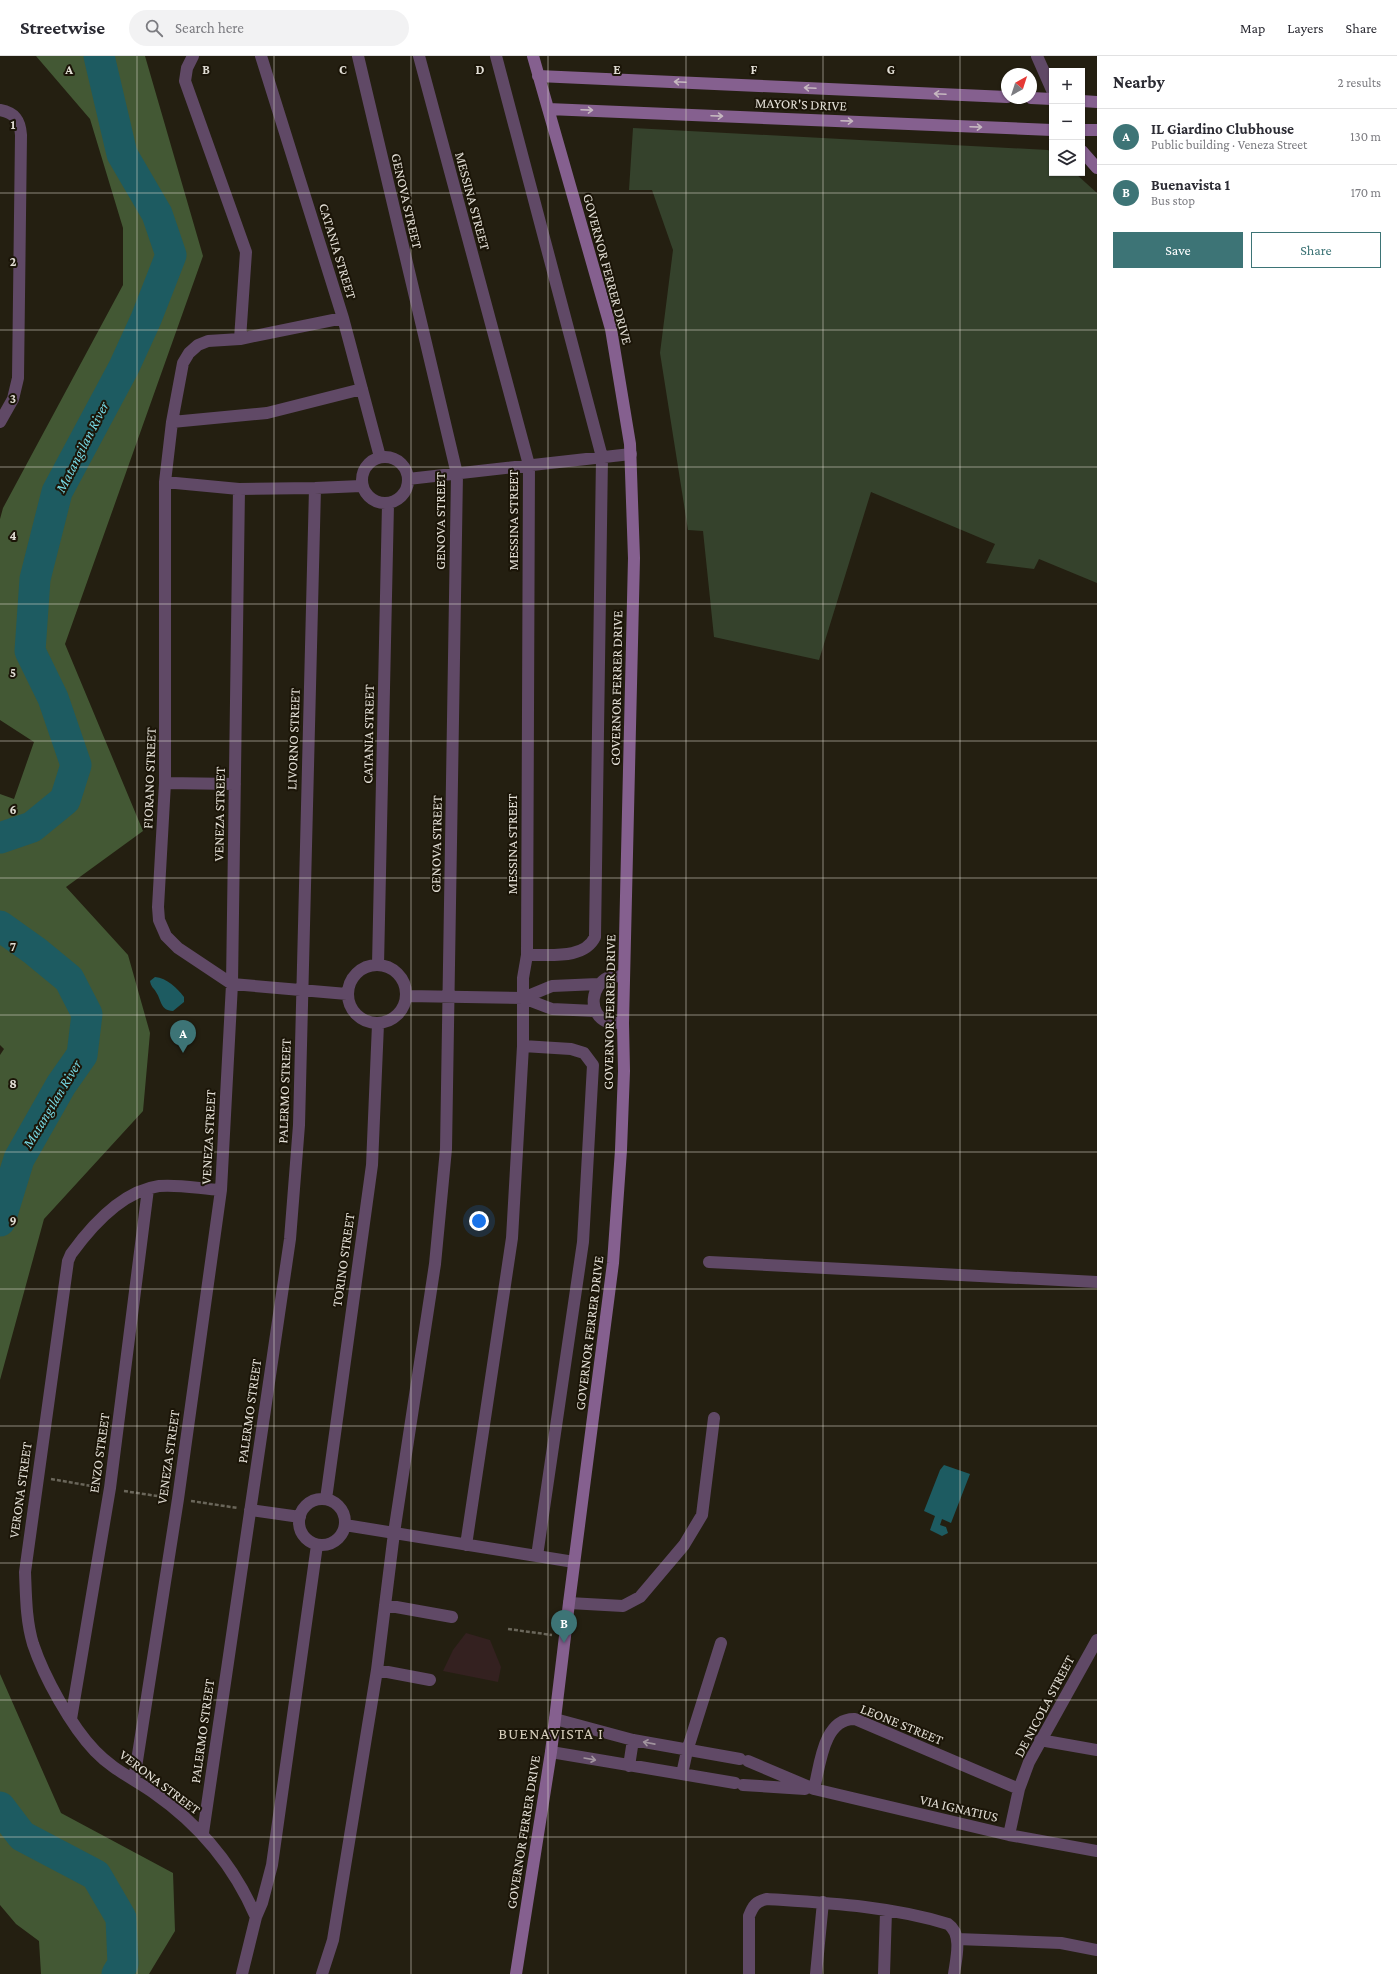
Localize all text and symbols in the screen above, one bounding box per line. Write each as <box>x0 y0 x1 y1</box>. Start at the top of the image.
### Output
search box <box>129 10 409 46</box>
text: Streetwise <box>20 17 105 38</box>
icon: search <box>143 17 165 39</box>
text: Search here <box>175 20 244 36</box>
text: Map <box>1240 20 1265 36</box>
text: Layers <box>1287 20 1324 36</box>
text: Share <box>1346 20 1377 36</box>
text: A <box>64 62 73 77</box>
text: B <box>202 62 210 77</box>
text: C <box>339 62 347 77</box>
text: D <box>476 62 485 77</box>
text: E <box>613 62 621 77</box>
text: F <box>751 62 758 77</box>
text: G <box>887 62 895 77</box>
north arrow <box>1001 68 1037 104</box>
map controls <box>1049 68 1085 176</box>
button: + <box>1049 68 1085 104</box>
text: Nearby <box>1113 73 1165 92</box>
text: 2 results <box>1338 75 1381 90</box>
one-way arrow <box>674 79 687 86</box>
one-way arrow <box>804 84 817 92</box>
one-way arrow <box>934 90 947 97</box>
street label: MAYOR'S DRIVE <box>755 94 848 114</box>
button: − <box>1049 104 1085 140</box>
one-way arrow <box>580 107 593 114</box>
one-way arrow <box>710 112 723 119</box>
text: 1 <box>11 117 16 132</box>
one-way arrow <box>840 118 853 125</box>
text: IL Giardino Clubhouse <box>1151 121 1294 137</box>
one-way arrow <box>969 123 982 131</box>
text: A <box>1122 129 1130 144</box>
text: 130 m <box>1350 129 1381 144</box>
text: Public building · Veneza Street <box>1151 137 1307 152</box>
button: layers <box>1049 140 1085 176</box>
street label: MESSINA STREET <box>452 150 494 252</box>
street label: GENOVA STREET <box>388 152 426 251</box>
text: Buenavista 1 <box>1151 177 1230 193</box>
text: B <box>1122 185 1130 200</box>
text: 170 m <box>1351 185 1381 200</box>
street label: GOVERNOR FERRER DRIVE <box>580 192 636 346</box>
text: Bus stop <box>1151 193 1195 208</box>
street label: CATANIA STREET <box>316 201 360 301</box>
button: Save <box>1113 232 1243 268</box>
button: Share <box>1251 232 1381 268</box>
text: 2 <box>10 254 17 269</box>
text: 3 <box>10 391 16 406</box>
water label: Matangilan River <box>52 398 113 496</box>
street label: MESSINA STREET <box>505 469 521 570</box>
street label: GENOVA STREET <box>432 472 448 570</box>
text: 4 <box>9 528 17 543</box>
street label: GOVERNOR FERRER DRIVE <box>607 610 625 766</box>
text: 5 <box>10 665 16 680</box>
street label: CATANIA STREET <box>359 684 377 784</box>
street label: LIVORNO STREET <box>283 687 303 790</box>
street label: FIORANO STREET <box>139 727 159 829</box>
street label: VENEZA STREET <box>210 766 228 862</box>
street label: MESSINA STREET <box>504 793 520 894</box>
street label: GENOVA STREET <box>427 795 445 893</box>
text: 6 <box>9 802 17 817</box>
street label: GOVERNOR FERRER DRIVE <box>600 934 618 1090</box>
text: 7 <box>10 939 16 954</box>
pin: A <box>170 1020 196 1053</box>
street label: PALERMO STREET <box>274 1038 294 1144</box>
water label: Matangilan River <box>19 1056 86 1152</box>
text: 8 <box>9 1076 17 1091</box>
street label: VENEZA STREET <box>198 1089 218 1185</box>
your location <box>469 1211 489 1231</box>
street label: TORINO STREET <box>328 1212 358 1308</box>
text: 9 <box>9 1213 17 1228</box>
street label: GOVERNOR FERRER DRIVE <box>572 1255 606 1411</box>
street label: PALERMO STREET <box>234 1357 264 1464</box>
street label: VENEZA STREET <box>153 1409 183 1505</box>
street label: ENZO STREET <box>85 1412 113 1494</box>
street label: VERONA STREET <box>5 1440 35 1539</box>
pin: B <box>551 1610 577 1643</box>
street label: DE NICOLA STREET <box>1010 1652 1078 1760</box>
street label: PALERMO STREET <box>187 1677 217 1784</box>
street label: LEONE STREET <box>858 1700 946 1748</box>
district label: BUENAVISTA I <box>498 1725 604 1742</box>
one-way arrow <box>643 1739 656 1747</box>
street label: VERONA STREET <box>116 1746 204 1818</box>
street label: GOVERNOR FERRER DRIVE <box>503 1754 543 1910</box>
one-way arrow <box>583 1755 596 1763</box>
street label: VIA IGNATIUS <box>918 1791 1000 1825</box>

